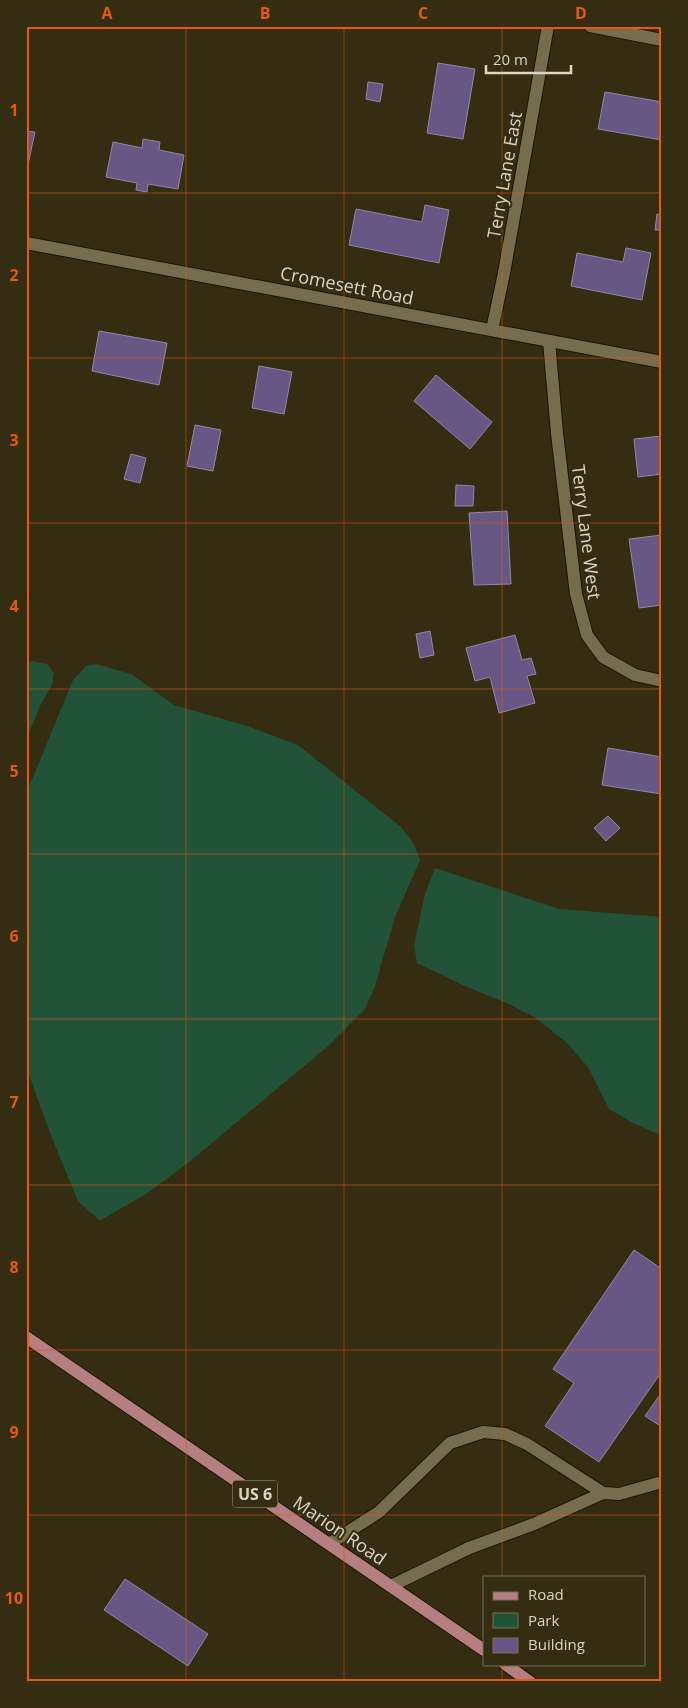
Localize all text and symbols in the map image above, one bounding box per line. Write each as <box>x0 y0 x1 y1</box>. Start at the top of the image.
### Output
text: A <box>101 2 113 24</box>
text: B <box>260 2 270 24</box>
text: C <box>418 2 428 24</box>
text: D <box>575 2 587 24</box>
scale bar <box>486 42 570 74</box>
text: 20 m <box>493 49 528 69</box>
text: 1 <box>9 99 19 121</box>
street label: Terry Lane East <box>481 110 527 240</box>
street label: Cromesett Road <box>278 260 416 310</box>
text: 2 <box>9 264 19 286</box>
text: 3 <box>9 429 19 451</box>
street label: Terry Lane West <box>567 463 607 601</box>
text: 4 <box>9 595 19 617</box>
text: 5 <box>9 760 19 782</box>
text: 6 <box>9 925 19 947</box>
text: 7 <box>9 1091 19 1113</box>
text: 8 <box>9 1256 19 1278</box>
text: 9 <box>9 1421 19 1443</box>
road number: US 6 <box>232 1480 278 1508</box>
street label: Marion Road <box>289 1490 391 1570</box>
legend <box>483 1576 646 1666</box>
text: Road <box>528 1584 564 1604</box>
text: 10 <box>5 1587 23 1609</box>
text: Park <box>528 1610 559 1630</box>
text: Building <box>528 1634 585 1654</box>

